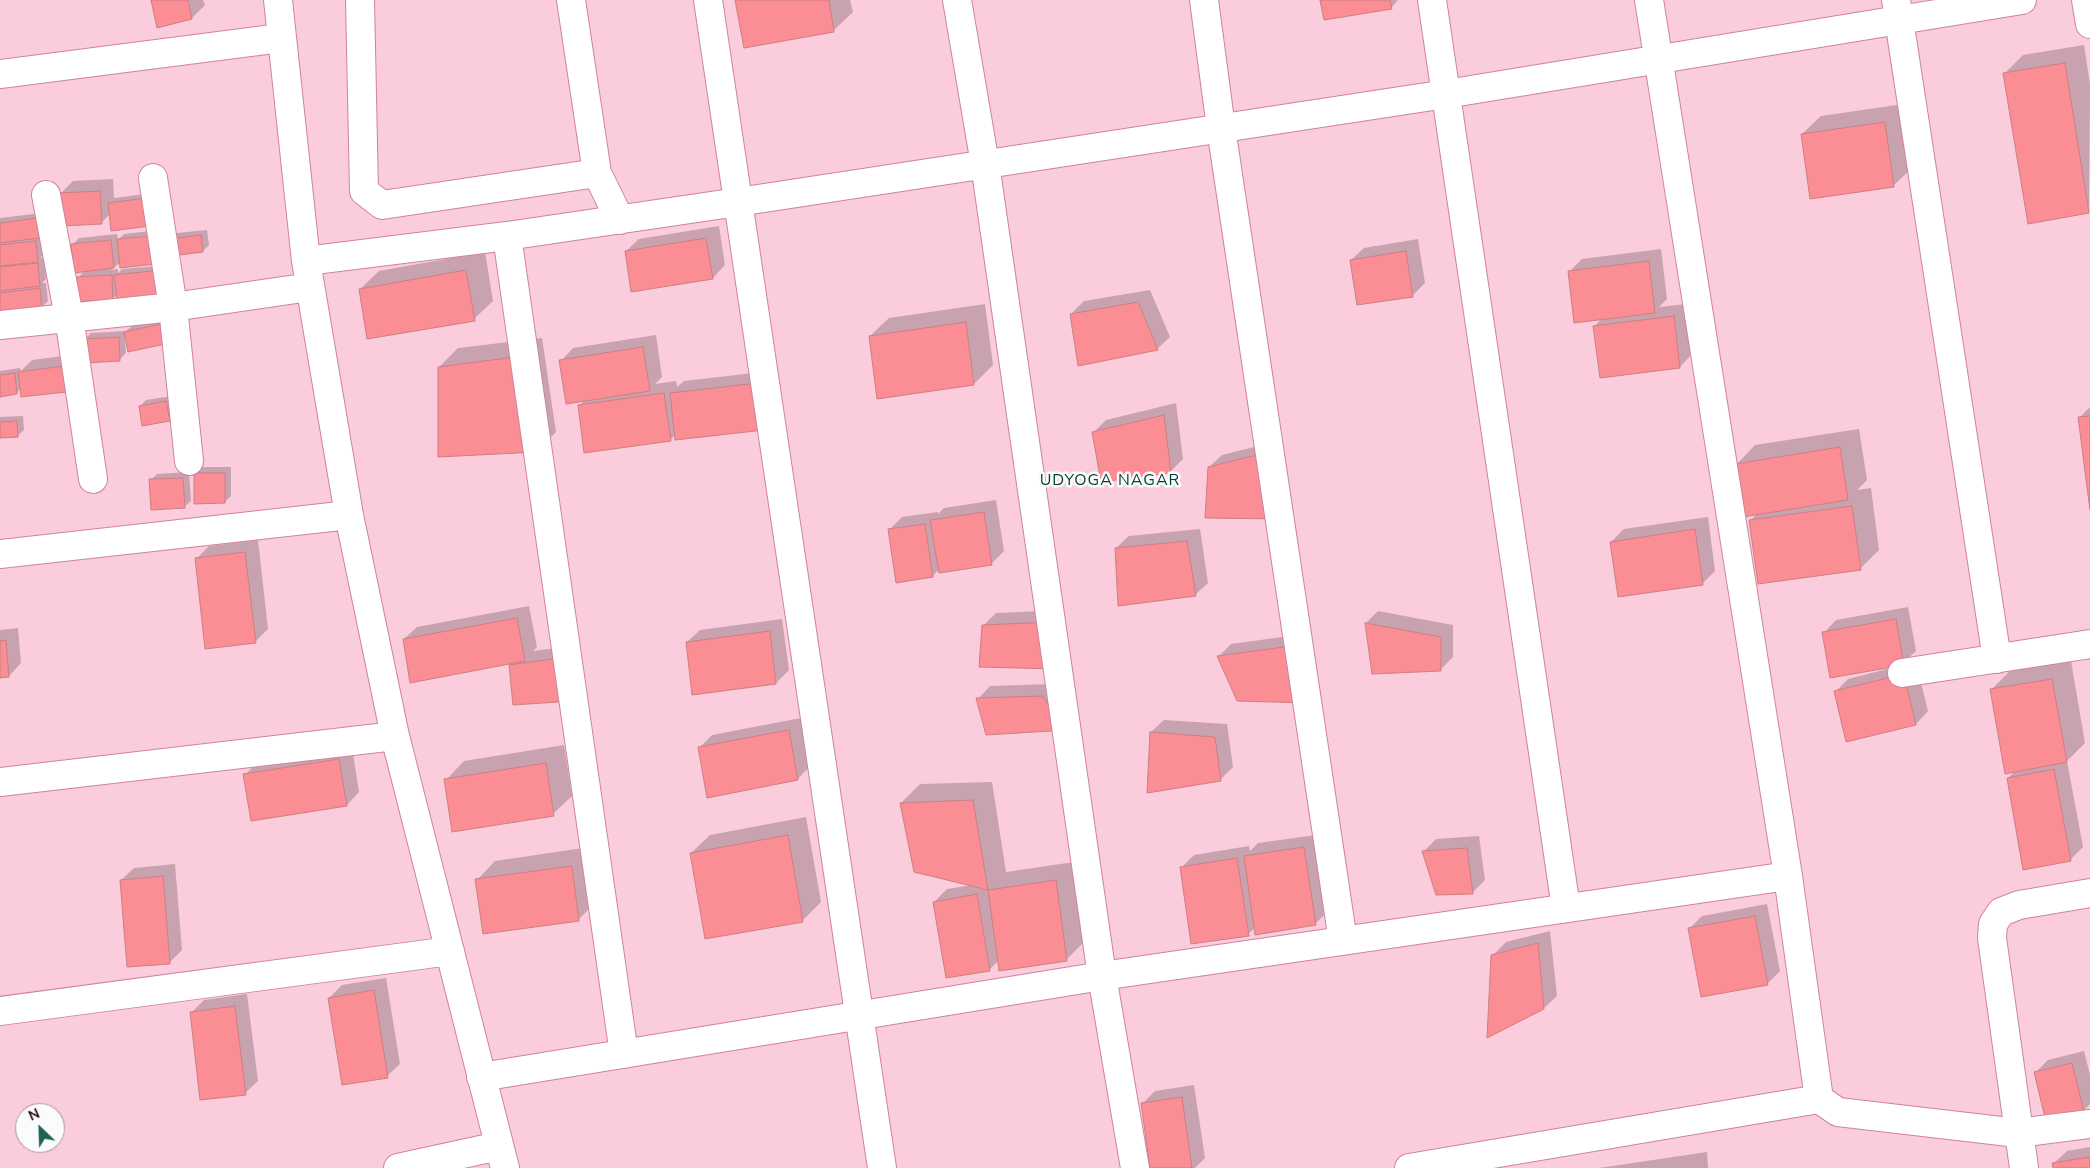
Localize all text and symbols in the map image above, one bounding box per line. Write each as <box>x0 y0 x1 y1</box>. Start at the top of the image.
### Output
district label: UDYOGA NAGAR <box>1038 471 1182 491</box>
north arrow <box>15 1103 65 1153</box>
text: N <box>25 1104 43 1126</box>

